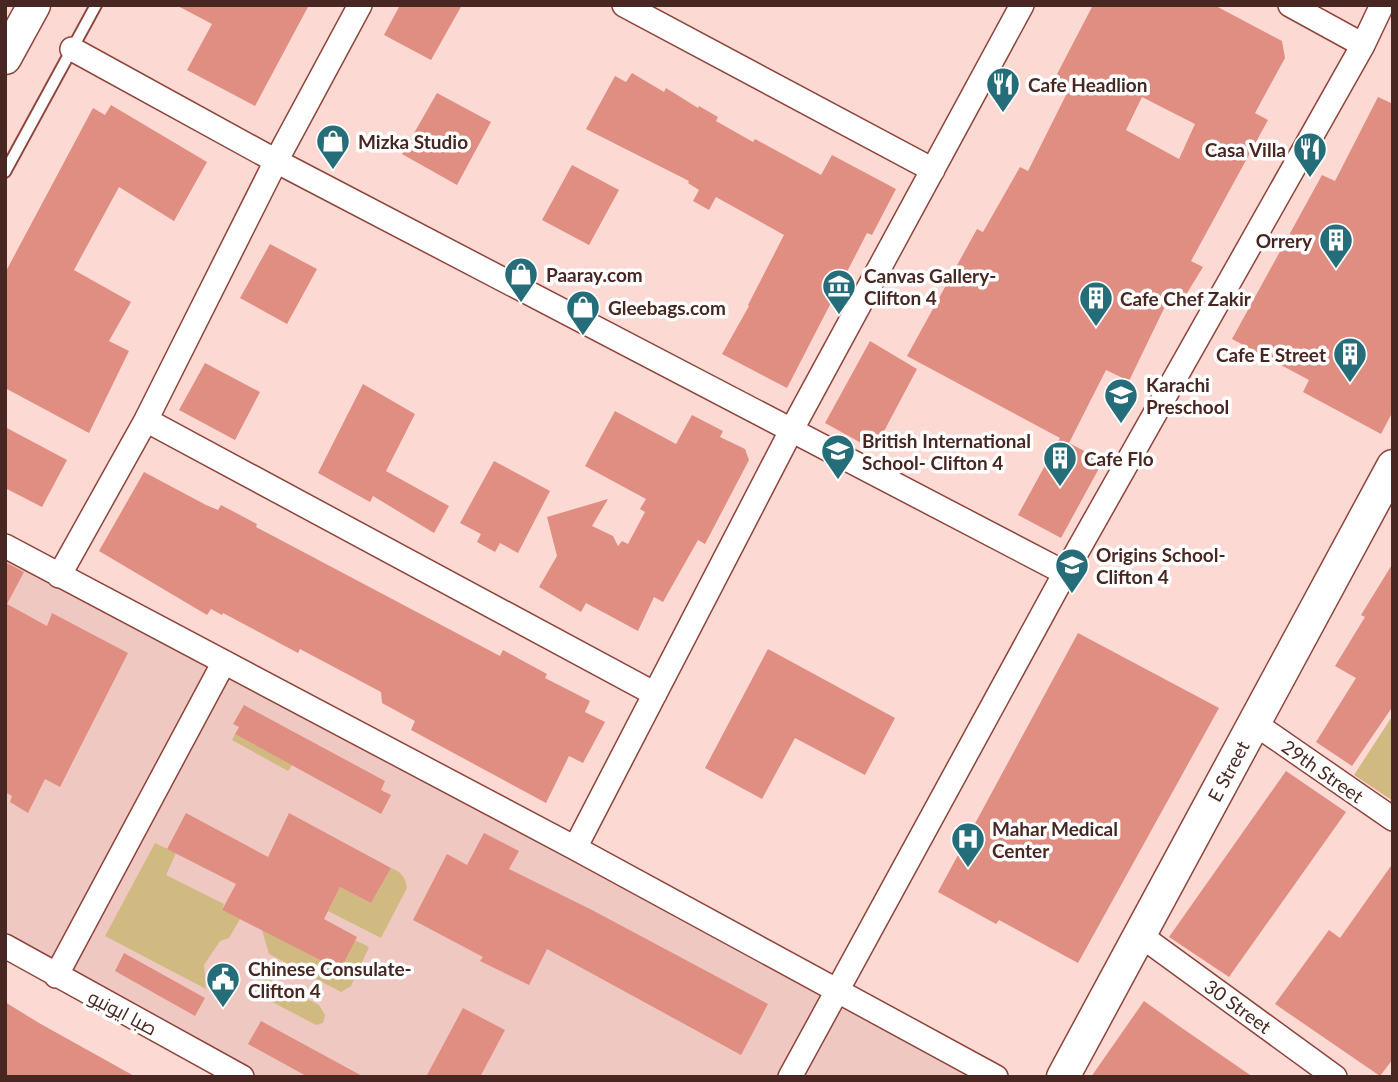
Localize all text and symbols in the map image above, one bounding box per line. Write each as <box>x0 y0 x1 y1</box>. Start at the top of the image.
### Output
restaurant icon: Cafe Headlion <box>984 65 1022 114</box>
place label: Cafe Headlion <box>1028 73 1147 96</box>
shop icon: Mizka Studio <box>314 122 352 171</box>
place label: Mizka Studio <box>358 130 468 153</box>
restaurant icon: Casa Villa <box>1291 130 1329 179</box>
place label: Casa Villa <box>1205 138 1286 161</box>
building icon: Orrery <box>1317 221 1355 270</box>
place label: Orrery <box>1256 229 1313 252</box>
shop icon: Paaray.com <box>502 255 540 304</box>
place label: Paaray.com <box>546 263 643 286</box>
place label: Canvas Gallery- Clifton 4 <box>864 264 996 309</box>
museum icon: Canvas Gallery- Clifton 4 <box>820 267 858 316</box>
building icon: Cafe Chef Zakir <box>1077 279 1115 328</box>
place label: Cafe Chef Zakir <box>1120 287 1252 310</box>
shop icon: Gleebags.com <box>564 288 602 337</box>
place label: Gleebags.com <box>608 296 726 319</box>
building icon: Cafe E Street <box>1331 335 1369 384</box>
place label: Cafe E Street <box>1216 343 1326 366</box>
place label: Karachi Preschool <box>1146 373 1229 418</box>
school or university icon: Karachi Preschool <box>1102 376 1140 425</box>
place label: British International School- Clifton 4 <box>862 429 1031 474</box>
school or university icon: British International School- Clifton 4 <box>819 432 857 481</box>
building icon: Cafe Flo <box>1041 439 1079 488</box>
place label: Cafe Flo <box>1084 447 1154 470</box>
place label: Origins School- Clifton 4 <box>1096 543 1226 588</box>
school or university icon: Origins School- Clifton 4 <box>1053 546 1091 595</box>
street label: 29th Street <box>1278 735 1368 808</box>
street label: E Street <box>1202 736 1254 805</box>
place label: Mahar Medical Center <box>992 817 1118 862</box>
hospital icon: Mahar Medical Center <box>949 820 987 869</box>
place label: Chinese Consulate- Clifton 4 <box>248 957 412 1002</box>
public building icon: Chinese Consulate- Clifton 4 <box>204 960 242 1009</box>
street label: 30 Street <box>1200 974 1276 1038</box>
street label: صبا ایونیو <box>84 984 161 1041</box>

